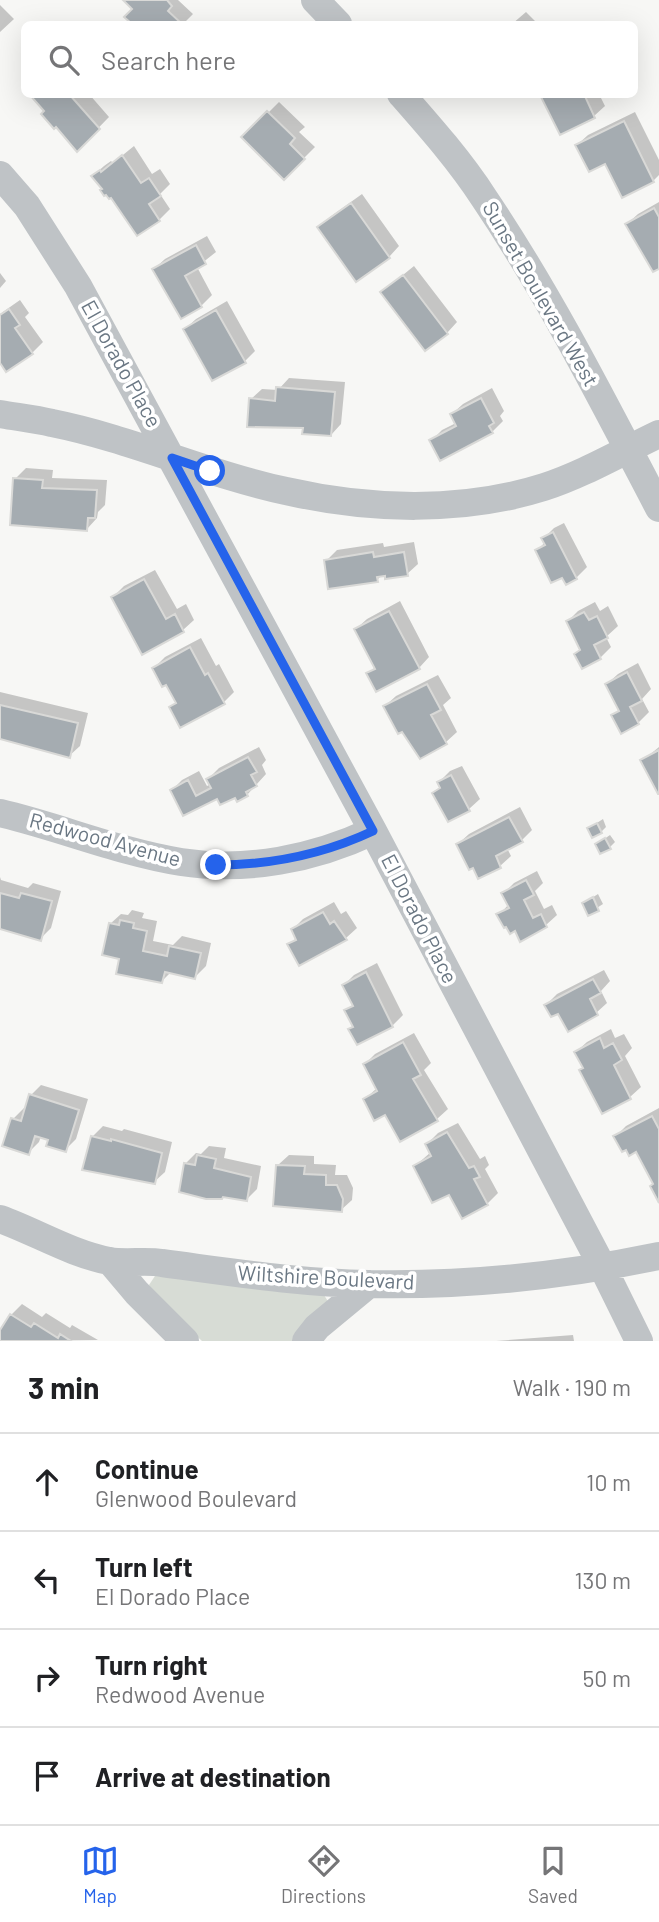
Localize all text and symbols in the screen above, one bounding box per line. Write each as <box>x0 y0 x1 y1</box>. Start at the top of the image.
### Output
search box <box>21 21 638 98</box>
icon: search <box>45 41 83 79</box>
text: Search here <box>101 44 236 75</box>
street label: Sunset Boulevard West <box>478 196 604 390</box>
street label: El Dorado Place <box>77 295 168 431</box>
route start <box>194 455 225 486</box>
street label: Redwood Avenue <box>27 806 184 871</box>
route end <box>200 849 231 880</box>
street label: El Dorado Place <box>377 850 464 987</box>
street label: Wiltshire Boulevard <box>237 1259 415 1294</box>
text: 3 min <box>28 1369 99 1405</box>
text: Walk · 190 m <box>513 1373 631 1401</box>
text: Continue <box>95 1453 199 1484</box>
icon: ahead <box>28 1463 66 1501</box>
text: 10 m <box>586 1468 631 1496</box>
text: Glenwood Boulevard <box>95 1484 297 1512</box>
text: Turn left <box>95 1551 193 1582</box>
icon: left <box>28 1561 66 1599</box>
text: 130 m <box>574 1566 631 1594</box>
text: El Dorado Place <box>95 1582 250 1610</box>
text: Turn right <box>95 1649 208 1680</box>
icon: right <box>28 1659 66 1697</box>
text: 50 m <box>583 1664 631 1692</box>
text: Redwood Avenue <box>95 1680 265 1708</box>
icon: arrive <box>28 1757 66 1795</box>
text: Arrive at destination <box>95 1761 331 1792</box>
tab: Map <box>81 1842 119 1907</box>
tab: Directions <box>281 1842 366 1907</box>
tab: Saved <box>528 1842 578 1907</box>

